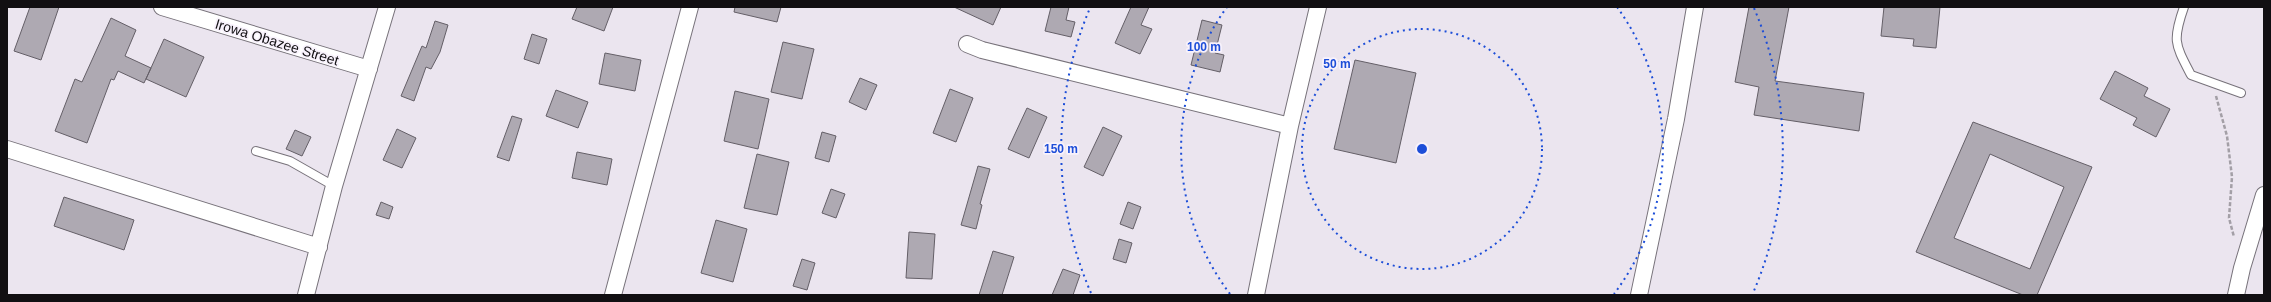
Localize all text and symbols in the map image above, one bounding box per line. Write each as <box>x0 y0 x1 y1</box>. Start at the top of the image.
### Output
street label: Irowa Obazee Street <box>213 16 341 68</box>
text: 100 m <box>1187 40 1221 54</box>
text: 50 m <box>1323 57 1351 71</box>
text: 150 m <box>1044 142 1078 156</box>
centre of rings <box>1415 142 1429 156</box>

